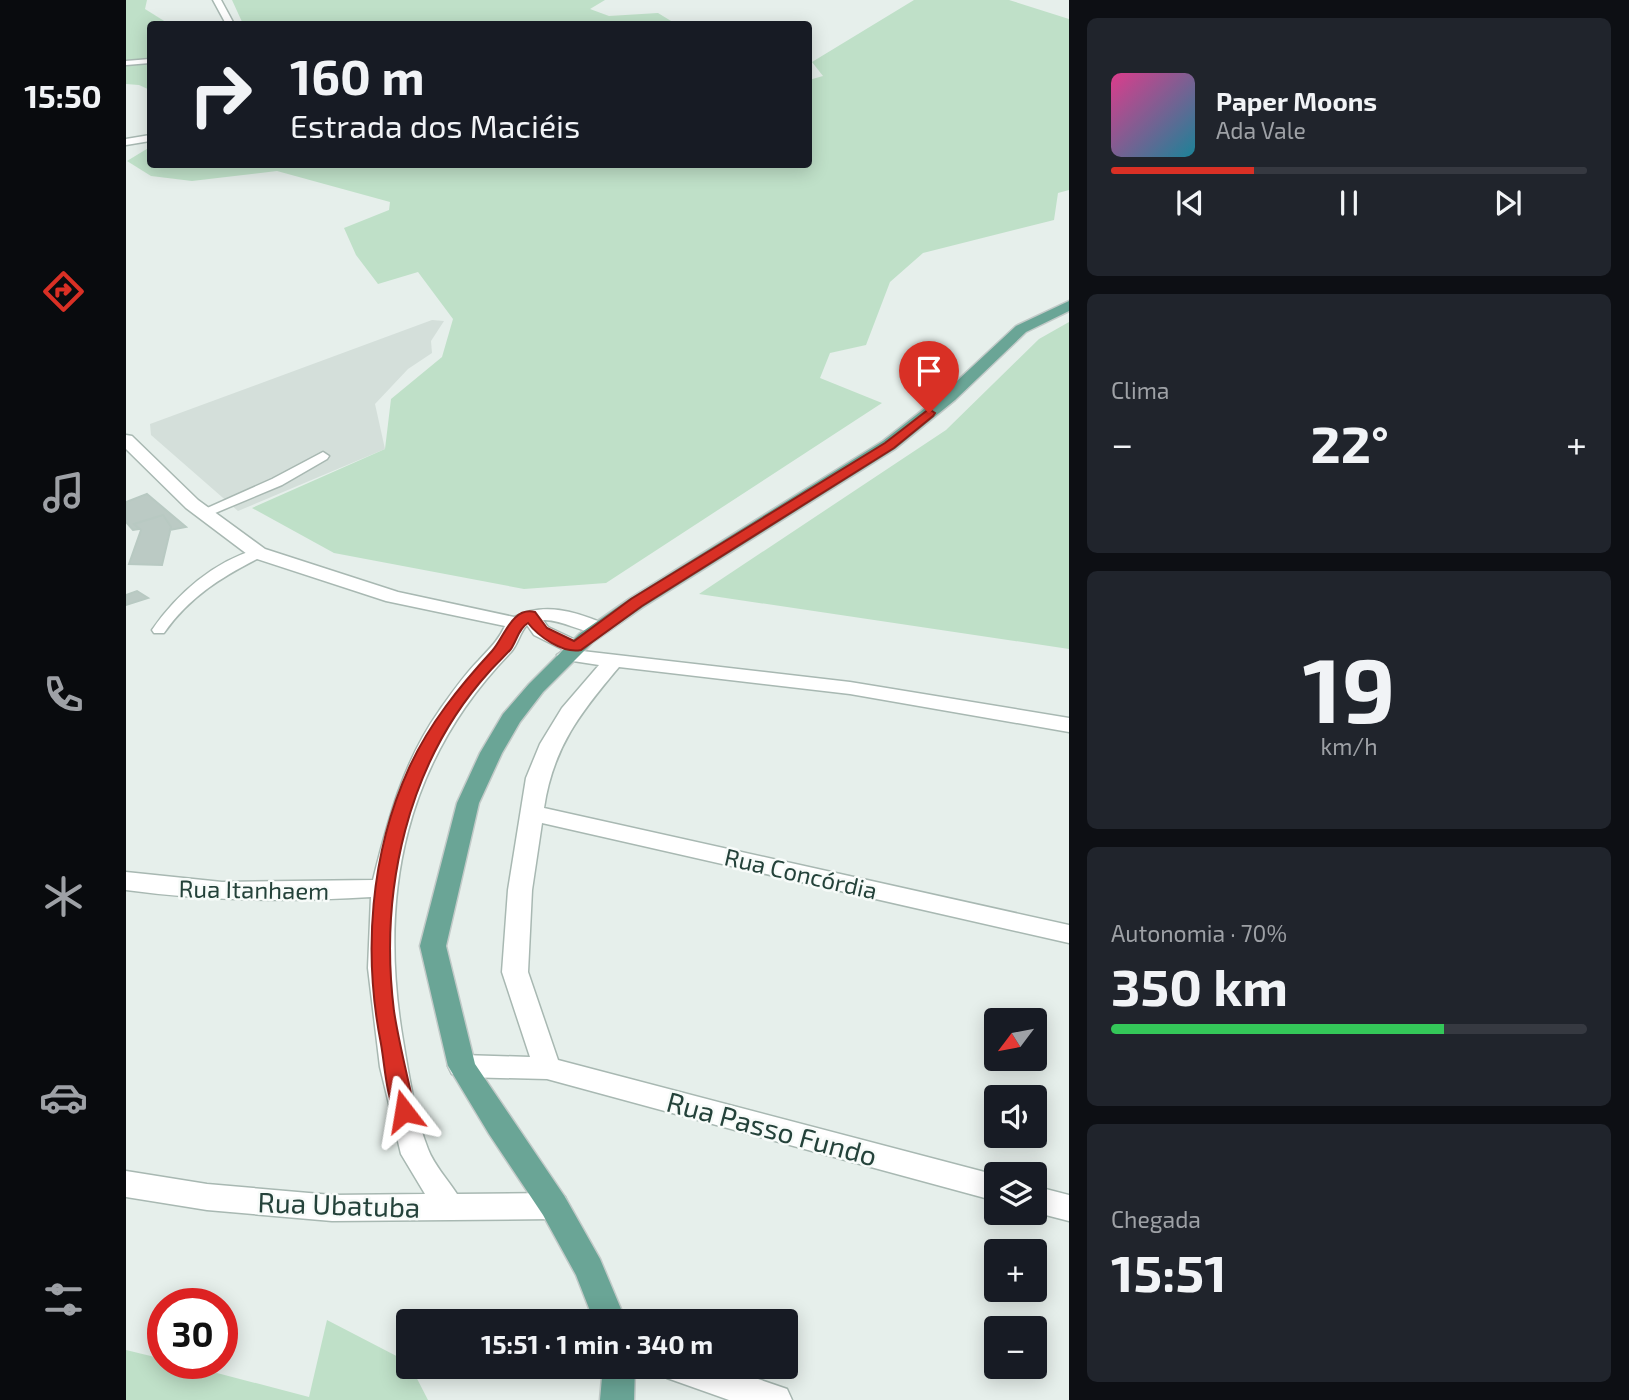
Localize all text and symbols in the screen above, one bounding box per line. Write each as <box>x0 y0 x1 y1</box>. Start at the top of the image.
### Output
text: 160 m <box>290 46 425 105</box>
icon: right <box>175 49 266 140</box>
text: 15:50 <box>24 76 102 114</box>
text: Paper Moons <box>1216 85 1377 116</box>
text: Estrada dos Maciéis <box>290 106 580 144</box>
text: Ada Vale <box>1216 116 1306 144</box>
icon: previous <box>1171 184 1209 222</box>
icon: pause <box>1330 184 1368 222</box>
icon: next <box>1489 184 1527 222</box>
icon: directions <box>39 267 88 316</box>
pin <box>899 341 959 413</box>
icon: arrive <box>910 352 948 390</box>
text: Clima <box>1111 376 1169 404</box>
text: 22° <box>1310 411 1389 473</box>
text: − <box>1111 420 1133 466</box>
text: + <box>1566 420 1587 466</box>
icon: music <box>39 468 88 517</box>
text: 19 <box>1302 632 1396 741</box>
icon: phone <box>39 670 88 719</box>
text: km/h <box>1320 732 1378 760</box>
street label: Rua Concórdia <box>722 841 880 905</box>
icon: climate <box>39 872 88 921</box>
street label: Rua Itanhaem <box>178 873 330 905</box>
text: Autonomia · 70% <box>1111 919 1287 947</box>
text: 350 km <box>1111 954 1288 1016</box>
north arrow <box>984 1008 1046 1071</box>
map controls <box>984 1008 1047 1379</box>
icon: car <box>39 1073 88 1122</box>
position arrow <box>367 1074 441 1148</box>
street label: Rua Passo Fundo <box>663 1084 881 1172</box>
button: sound <box>984 1085 1047 1148</box>
button: layers <box>984 1162 1047 1225</box>
street label: Rua Ubatuba <box>257 1184 421 1224</box>
text: Chegada <box>1111 1205 1201 1233</box>
button: + <box>984 1239 1047 1302</box>
text: 15:51 <box>1111 1240 1227 1302</box>
icon: filters <box>39 1275 88 1324</box>
speed limit sign: 30 <box>147 1288 238 1379</box>
button: − <box>984 1316 1047 1379</box>
text: 15:51 · 1 min · 340 m <box>481 1328 713 1359</box>

